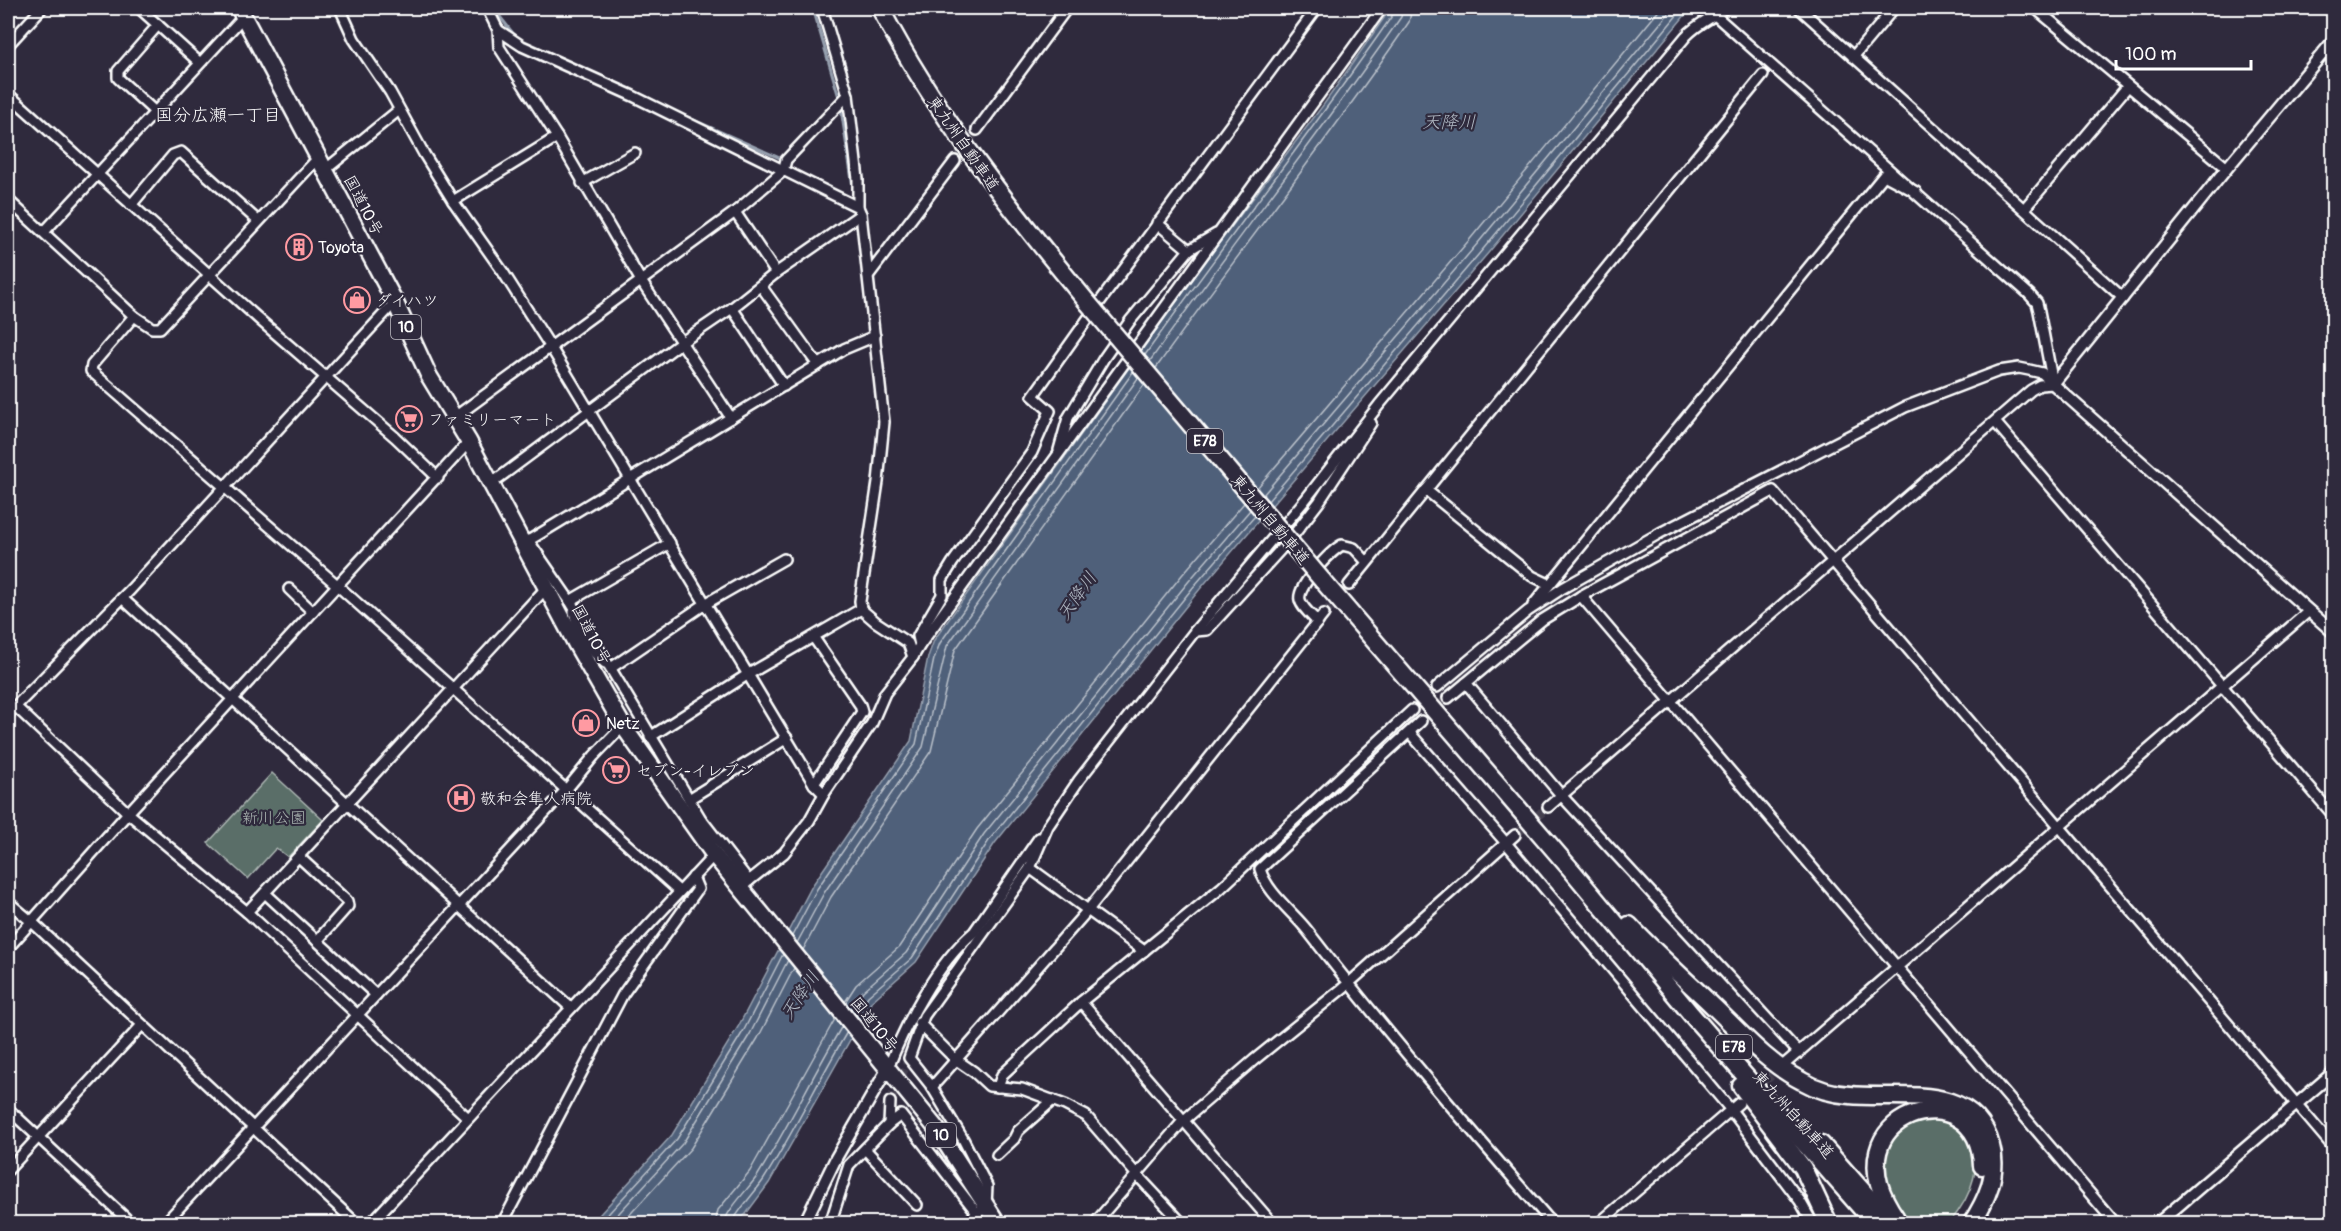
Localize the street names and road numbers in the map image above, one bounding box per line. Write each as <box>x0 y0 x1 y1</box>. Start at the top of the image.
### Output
street label: 東九州自動車道 <box>923 92 1003 195</box>
street label: 国道10号 <box>339 172 387 239</box>
road number: 10 <box>391 315 421 339</box>
road number: E78 <box>1187 429 1223 453</box>
street label: 東九州自動車道 <box>1227 470 1314 569</box>
street label: 国道10号 <box>567 601 615 668</box>
street label: 国道10号 <box>846 993 903 1056</box>
road number: E78 <box>1716 1035 1752 1059</box>
street label: 東九州自動車道 <box>1748 1066 1838 1163</box>
road number: 10 <box>926 1123 956 1147</box>

